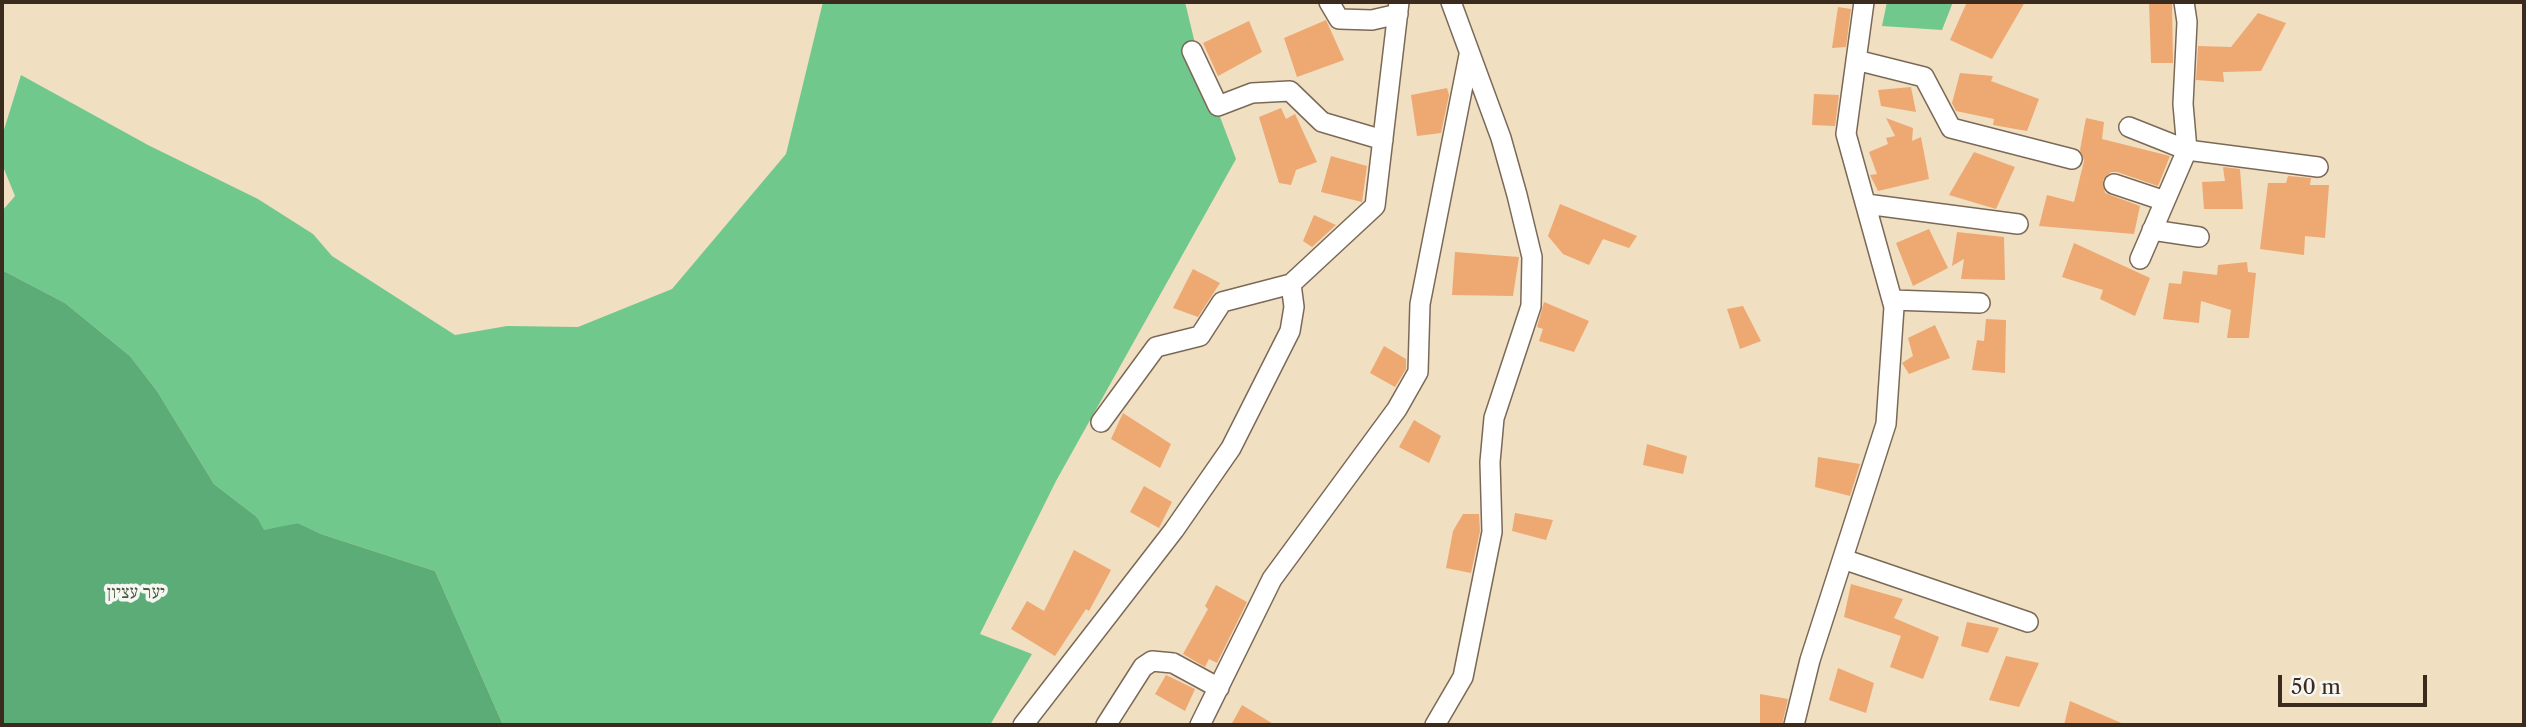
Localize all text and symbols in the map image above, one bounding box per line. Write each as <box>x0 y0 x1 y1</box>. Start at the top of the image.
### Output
park label: יער עציון <box>107 582 165 604</box>
scale bar <box>2281 660 2430 704</box>
text: 50 m <box>2291 674 2341 699</box>

